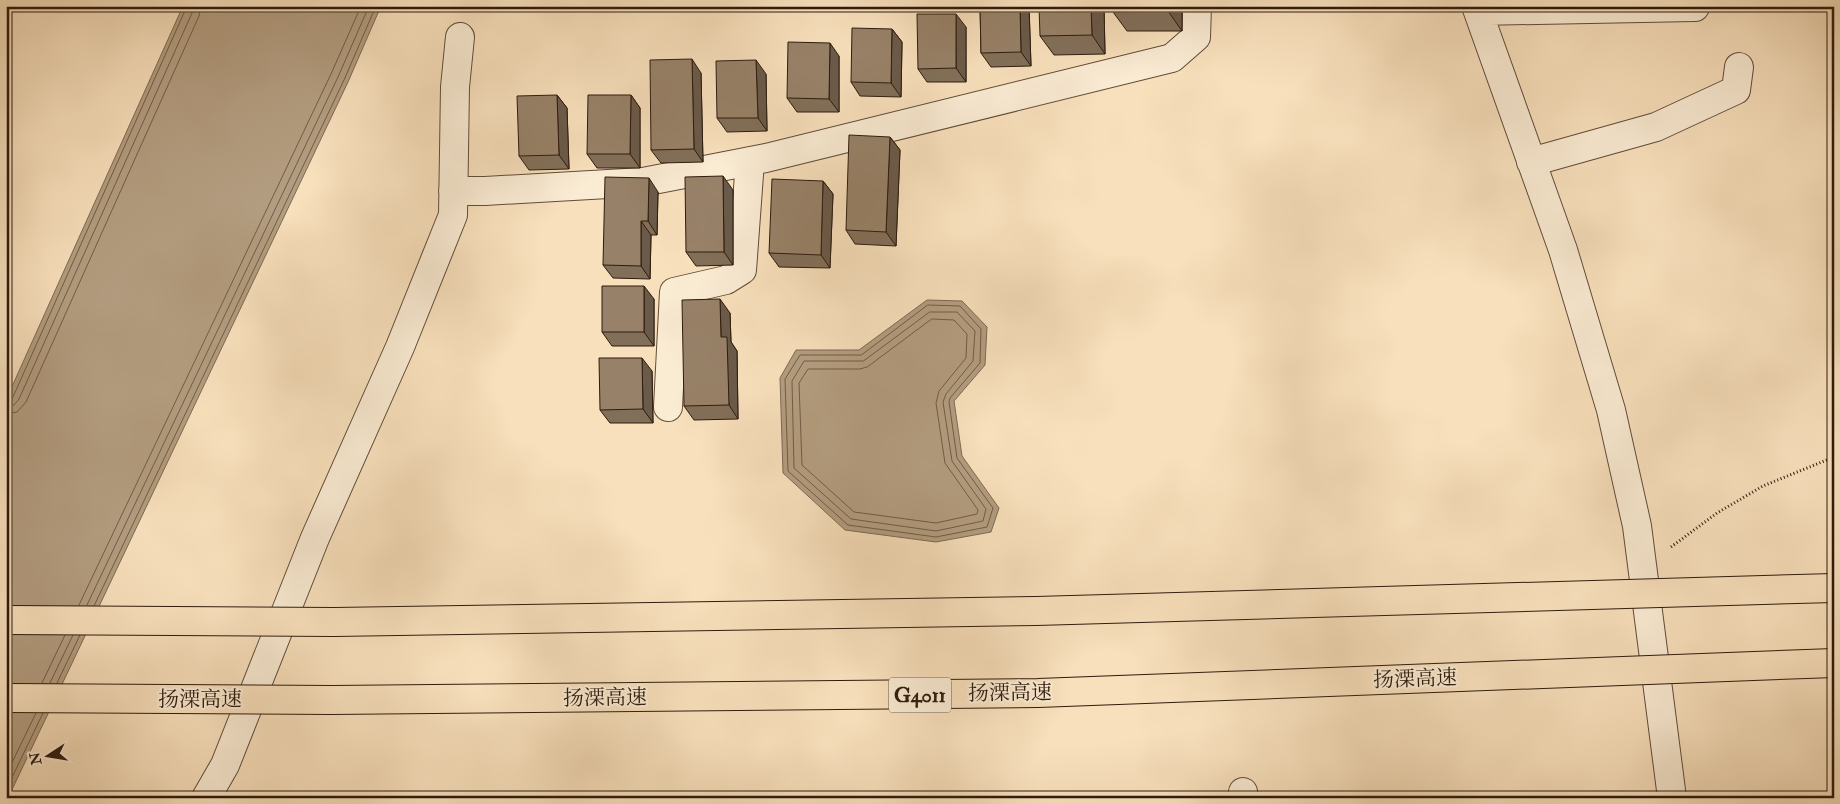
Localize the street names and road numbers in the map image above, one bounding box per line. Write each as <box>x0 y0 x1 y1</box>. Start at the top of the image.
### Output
street label: 扬溧高速 <box>1373 664 1457 694</box>
road number: G4011 <box>889 678 951 712</box>
street label: 扬溧高速 <box>968 679 1052 707</box>
street label: 扬溧高速 <box>563 684 647 712</box>
street label: 扬溧高速 <box>158 686 242 713</box>

